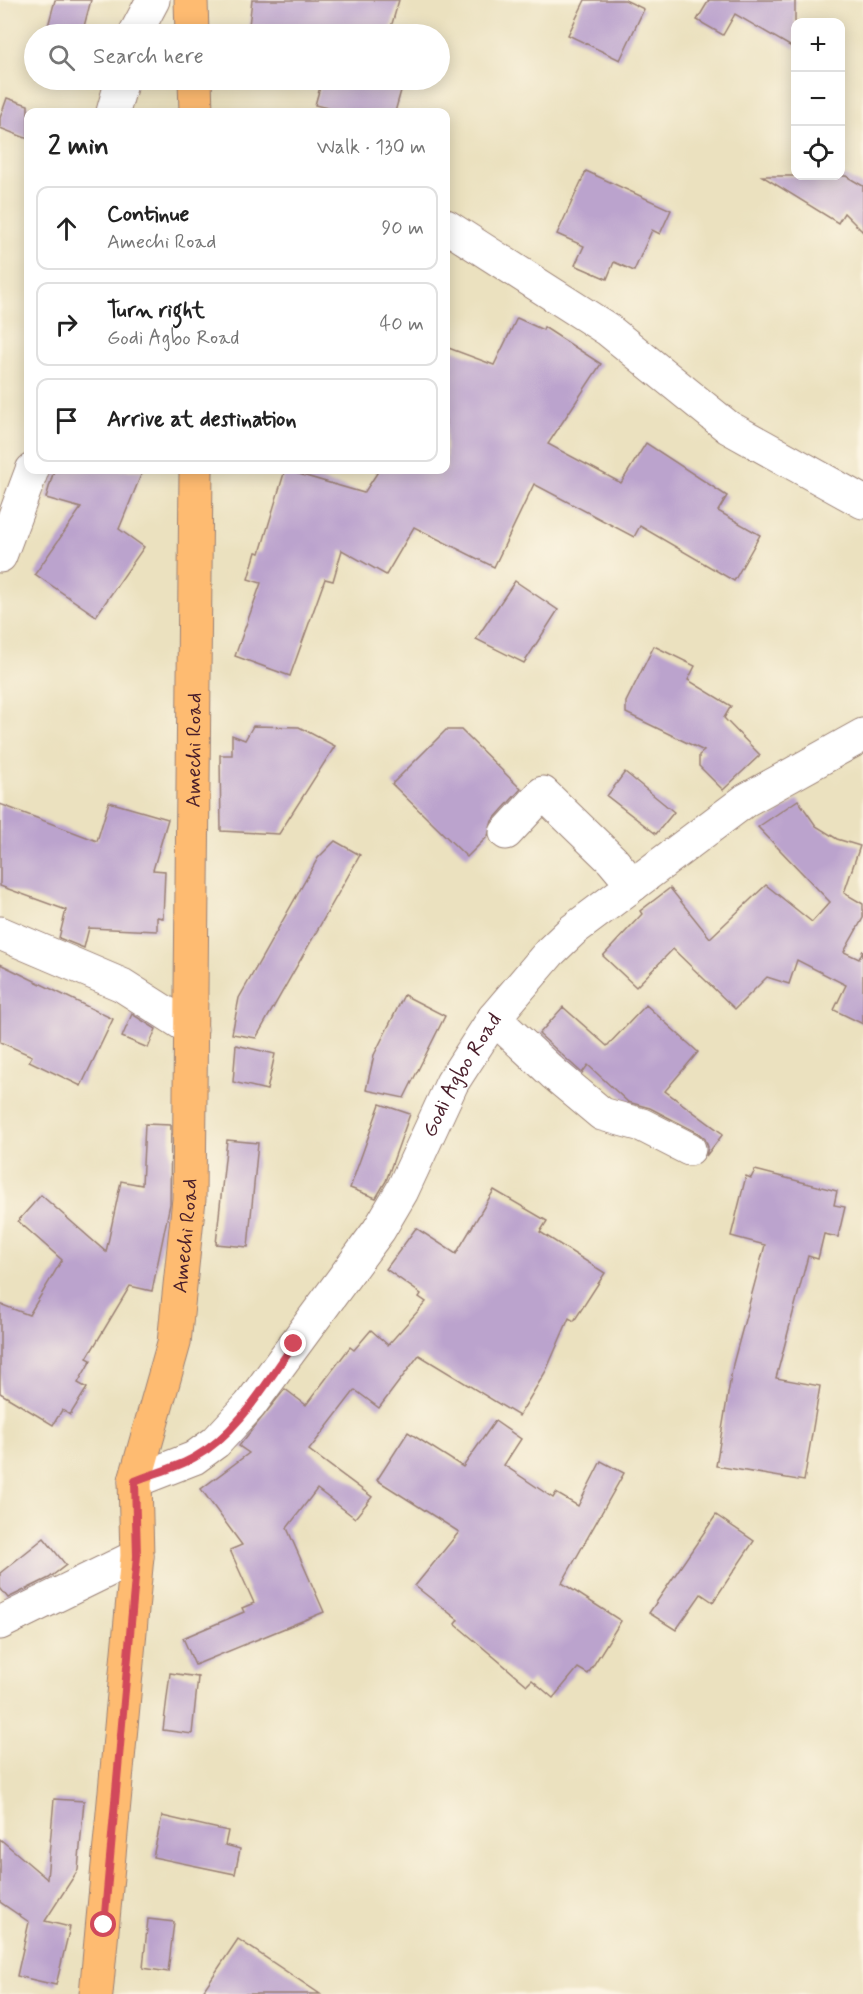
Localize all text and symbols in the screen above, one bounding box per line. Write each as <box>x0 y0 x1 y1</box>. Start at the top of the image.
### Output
map controls <box>791 18 845 180</box>
button: + <box>791 18 845 72</box>
search box <box>24 24 450 90</box>
icon: search <box>45 41 78 74</box>
text: Search here <box>93 43 204 71</box>
button: − <box>791 72 845 126</box>
button: locate <box>791 126 845 180</box>
text: 2 min <box>48 130 109 164</box>
text: Walk · 130 m <box>317 134 426 161</box>
text: Continue <box>107 201 189 229</box>
icon: ahead <box>50 212 83 245</box>
text: 90 m <box>381 215 424 242</box>
text: Amechi Road <box>107 229 216 256</box>
text: Turn right <box>107 297 205 325</box>
icon: right <box>50 308 83 341</box>
text: 40 m <box>380 311 424 338</box>
text: Godi Agbo Road <box>107 325 239 352</box>
icon: arrive <box>50 404 83 437</box>
text: Arrive at destination <box>107 406 297 434</box>
street label: Amechi Road <box>180 693 209 808</box>
street label: Godi Agbo Road <box>416 1008 509 1142</box>
street label: Amechi Road <box>166 1179 204 1295</box>
route end <box>280 1330 306 1356</box>
route start <box>90 1911 116 1937</box>

